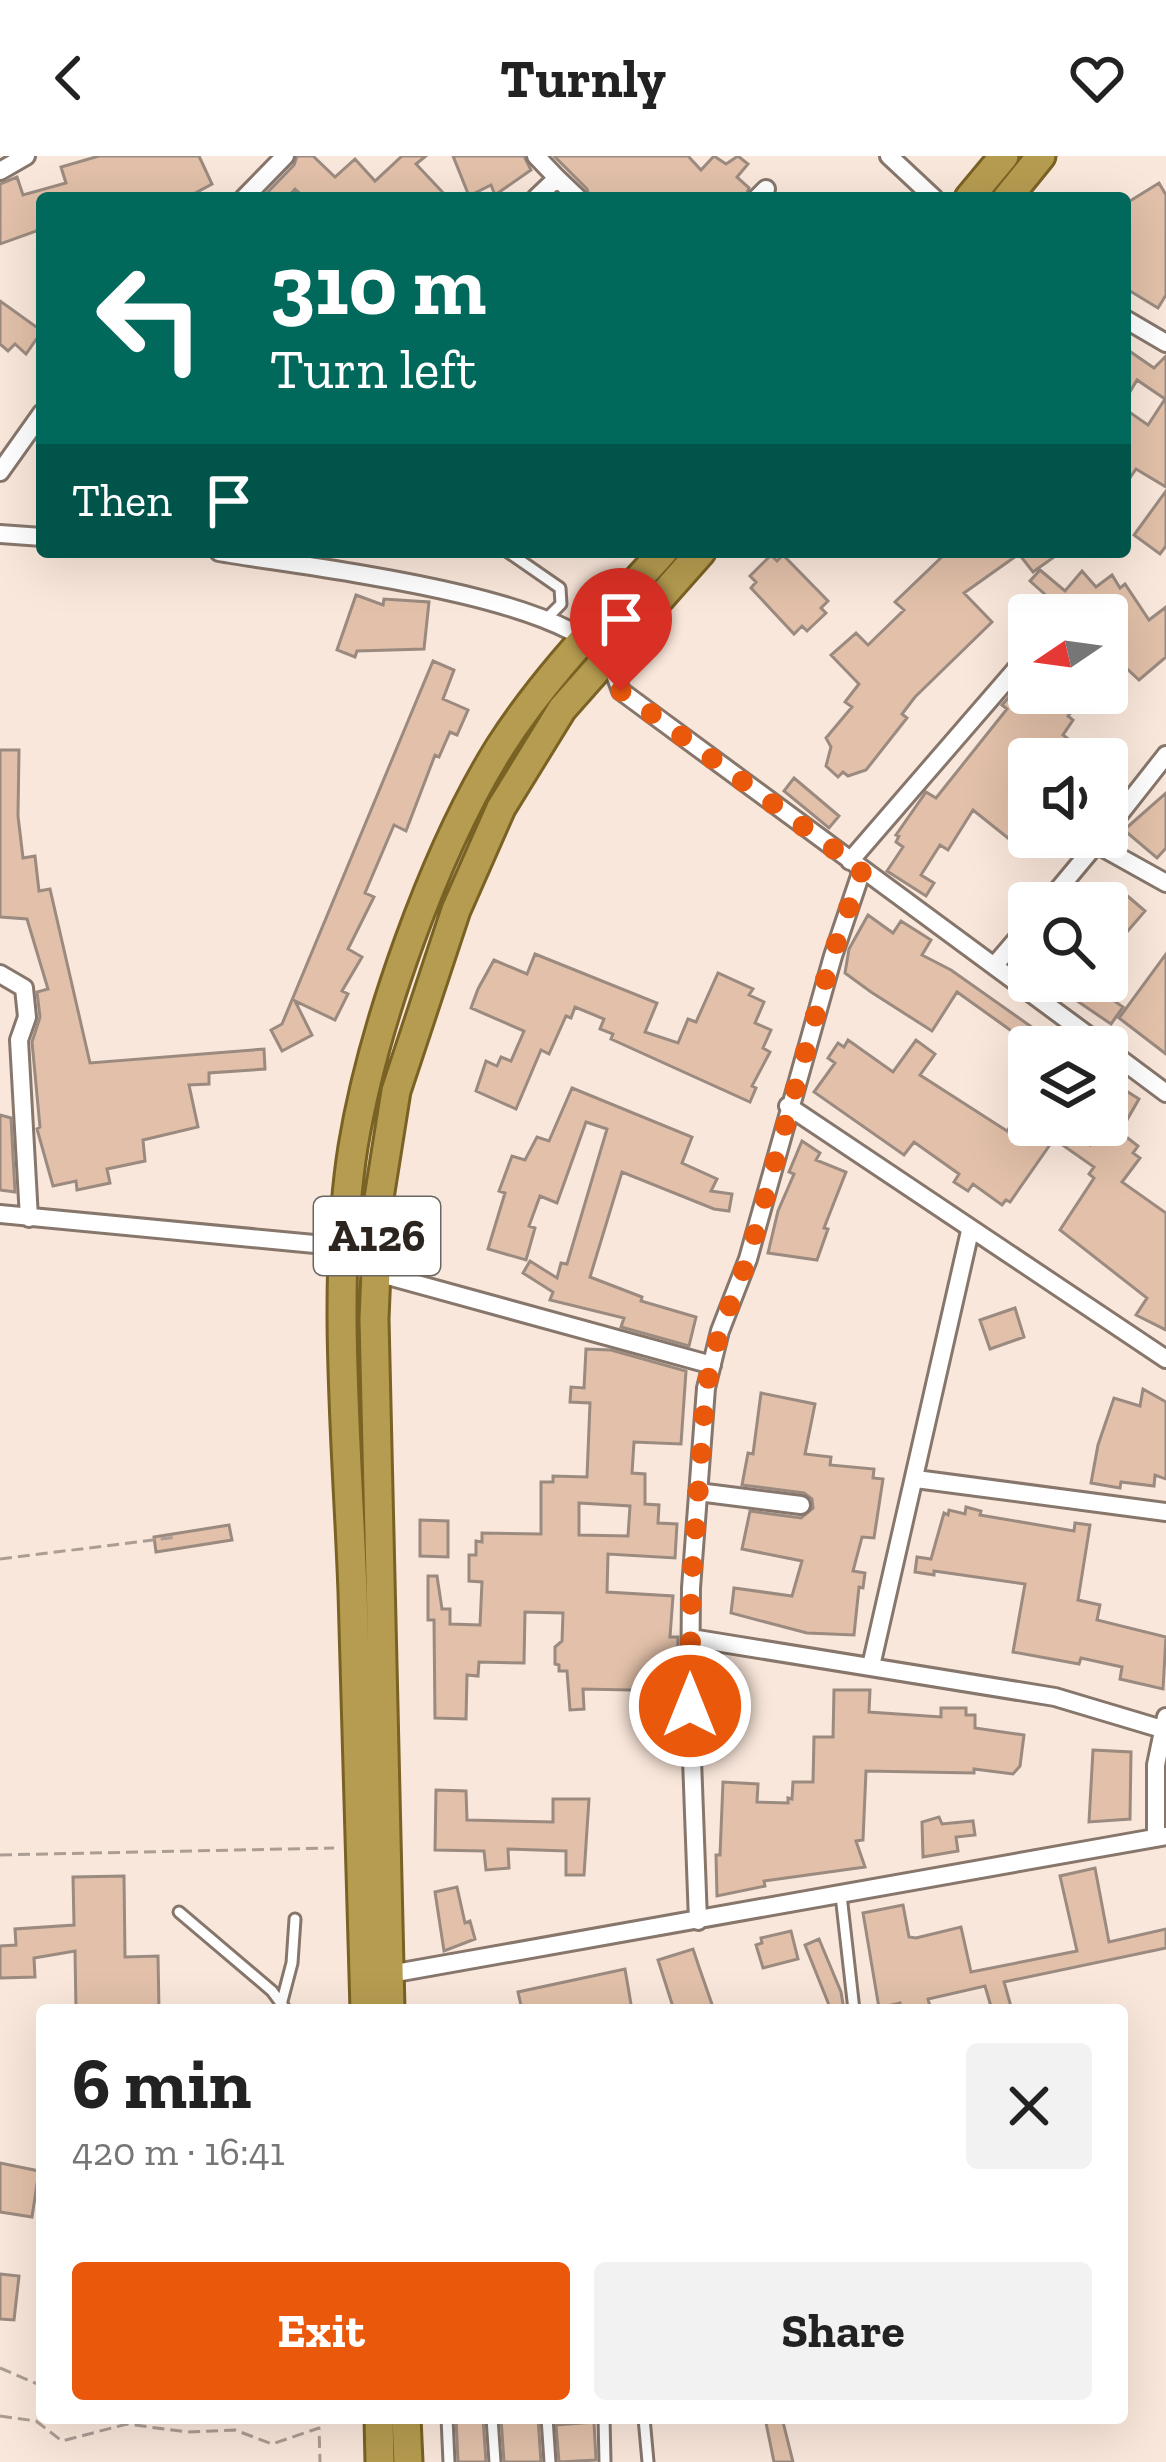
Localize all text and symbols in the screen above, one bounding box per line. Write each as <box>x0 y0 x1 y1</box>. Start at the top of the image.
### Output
icon: back <box>36 45 102 111</box>
icon: heart <box>1064 45 1130 111</box>
text: Turnly <box>500 46 666 111</box>
text: 310 m <box>270 235 486 336</box>
icon: left <box>72 240 228 396</box>
text: Turn left <box>270 337 477 402</box>
icon: arrive <box>196 468 262 534</box>
text: Then <box>72 474 172 528</box>
pin <box>570 568 672 691</box>
icon: arrive <box>588 586 654 652</box>
north arrow <box>1008 594 1128 714</box>
map controls <box>1008 594 1128 1146</box>
button: sound <box>1008 738 1128 858</box>
button: search <box>1008 882 1128 1002</box>
button: layers <box>1008 1026 1128 1146</box>
road number: A126 <box>314 1197 440 1275</box>
position arrow <box>627 1643 753 1769</box>
text: 6 min <box>72 2040 251 2126</box>
button: close <box>966 2043 1092 2169</box>
text: 420 m · 16:41 <box>72 2128 285 2175</box>
button: Exit <box>72 2262 570 2400</box>
button: Share <box>594 2262 1092 2400</box>

